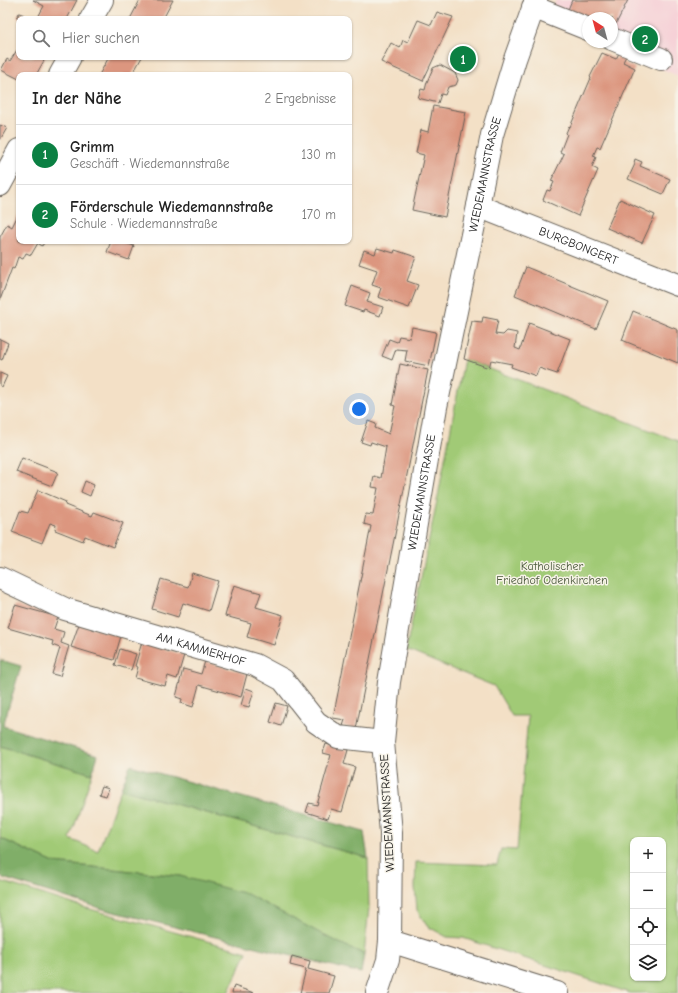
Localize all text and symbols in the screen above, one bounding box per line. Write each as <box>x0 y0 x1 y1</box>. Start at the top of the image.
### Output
north arrow <box>582 12 618 48</box>
search box <box>16 16 352 60</box>
pin: 2 <box>632 24 658 54</box>
icon: search <box>30 27 52 49</box>
text: Hier suchen <box>62 29 140 47</box>
pin: 1 <box>450 44 476 74</box>
text: In der Nähe <box>32 89 121 108</box>
text: 2 Ergebnisse <box>264 91 336 106</box>
street label: WIEDEMANNSTRASSE <box>466 115 504 234</box>
text: Grimm <box>70 138 114 156</box>
text: 1 <box>42 147 48 162</box>
text: 130 m <box>301 147 336 162</box>
text: Geschäft · Wiedemannstraße <box>70 156 230 171</box>
text: Förderschule Wiedemannstraße <box>70 198 273 216</box>
text: 2 <box>42 207 48 222</box>
text: 170 m <box>302 207 336 222</box>
text: Schule · Wiedemannstraße <box>70 216 217 231</box>
street label: BURGBONGERT <box>537 224 621 268</box>
your location <box>349 399 369 419</box>
street label: WIEDEMANNSTRASSE <box>405 433 438 551</box>
park label: Katholischer Friedhof Odenkirchen <box>496 559 608 587</box>
street label: AM KAMMERHOF <box>155 629 248 669</box>
street label: WIEDEMANNSTRASSE <box>377 754 397 872</box>
map controls <box>630 837 666 981</box>
button: + <box>630 837 666 873</box>
button: − <box>630 873 666 909</box>
button: locate <box>630 909 666 945</box>
button: layers <box>630 945 666 981</box>

